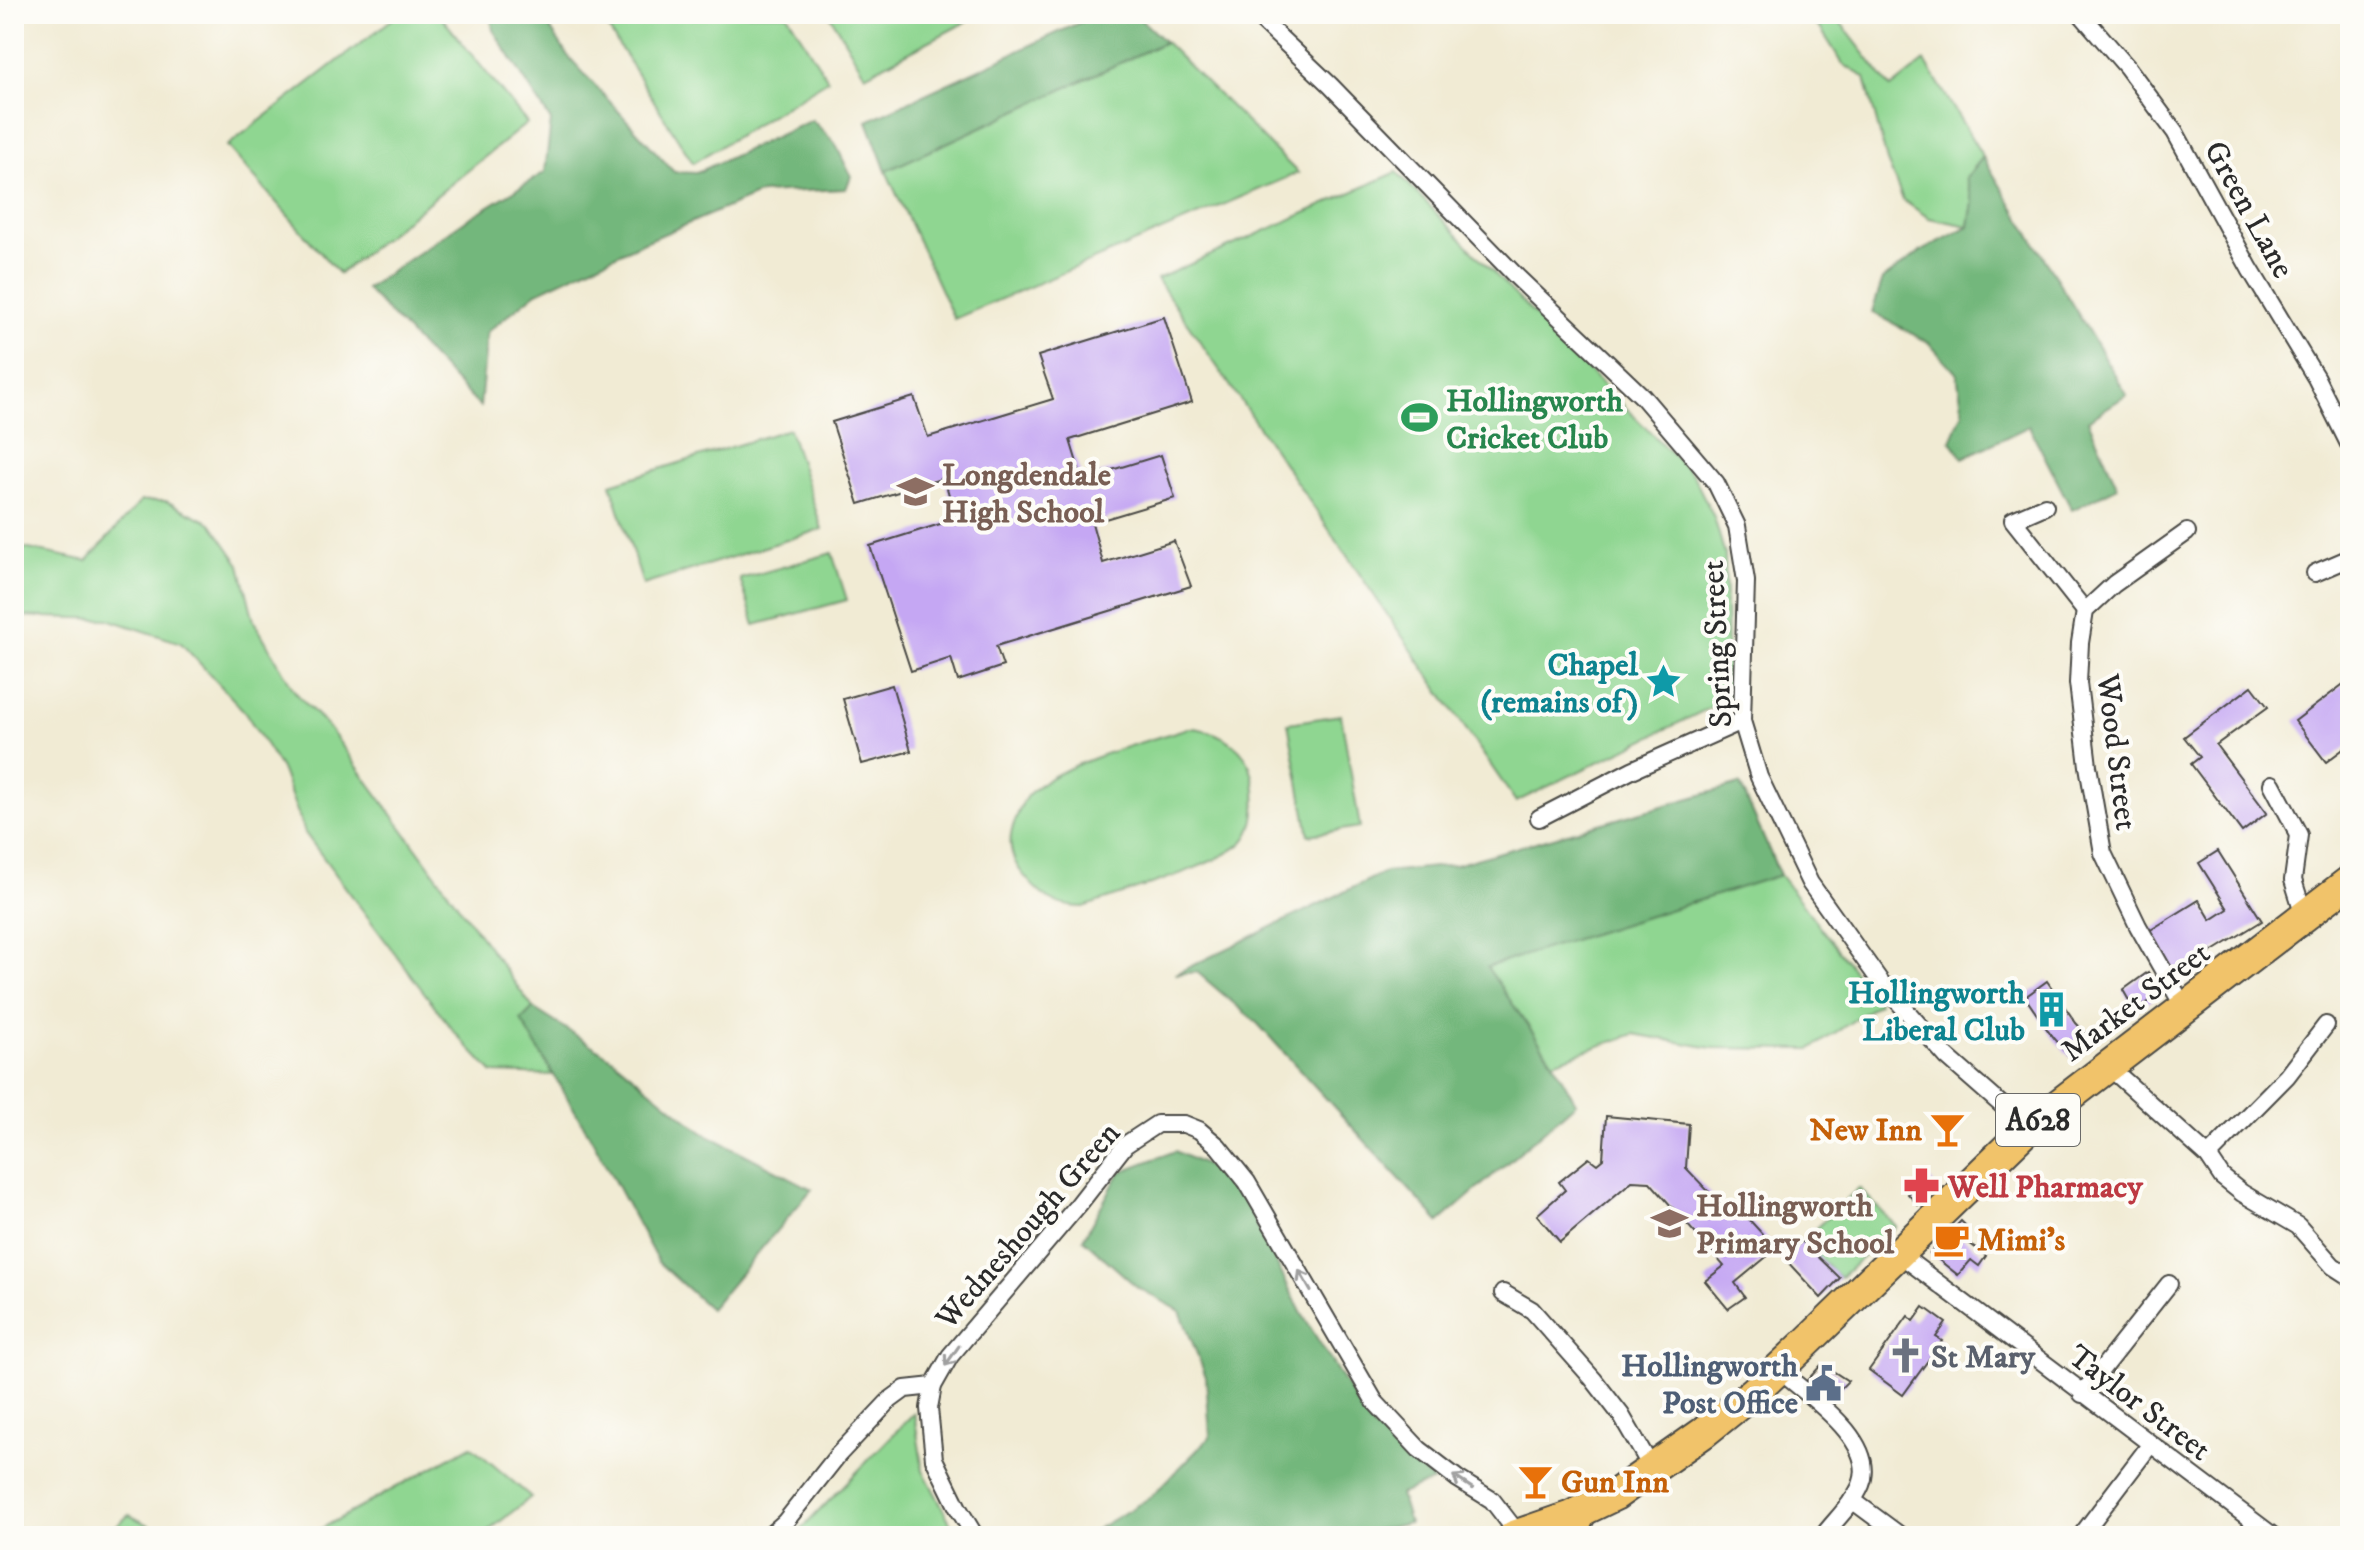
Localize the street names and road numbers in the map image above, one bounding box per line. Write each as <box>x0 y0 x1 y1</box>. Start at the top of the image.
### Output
street label: Green Lane <box>2194 134 2302 286</box>
street label: Spring Street <box>1694 559 1742 729</box>
street label: Wood Street <box>2086 671 2145 833</box>
street label: Market Street <box>2054 934 2219 1072</box>
road number: A628 <box>1996 1094 2080 1146</box>
street label: Wedneshough Green <box>927 1114 1130 1339</box>
street label: Taylor Street <box>2059 1337 2218 1470</box>

